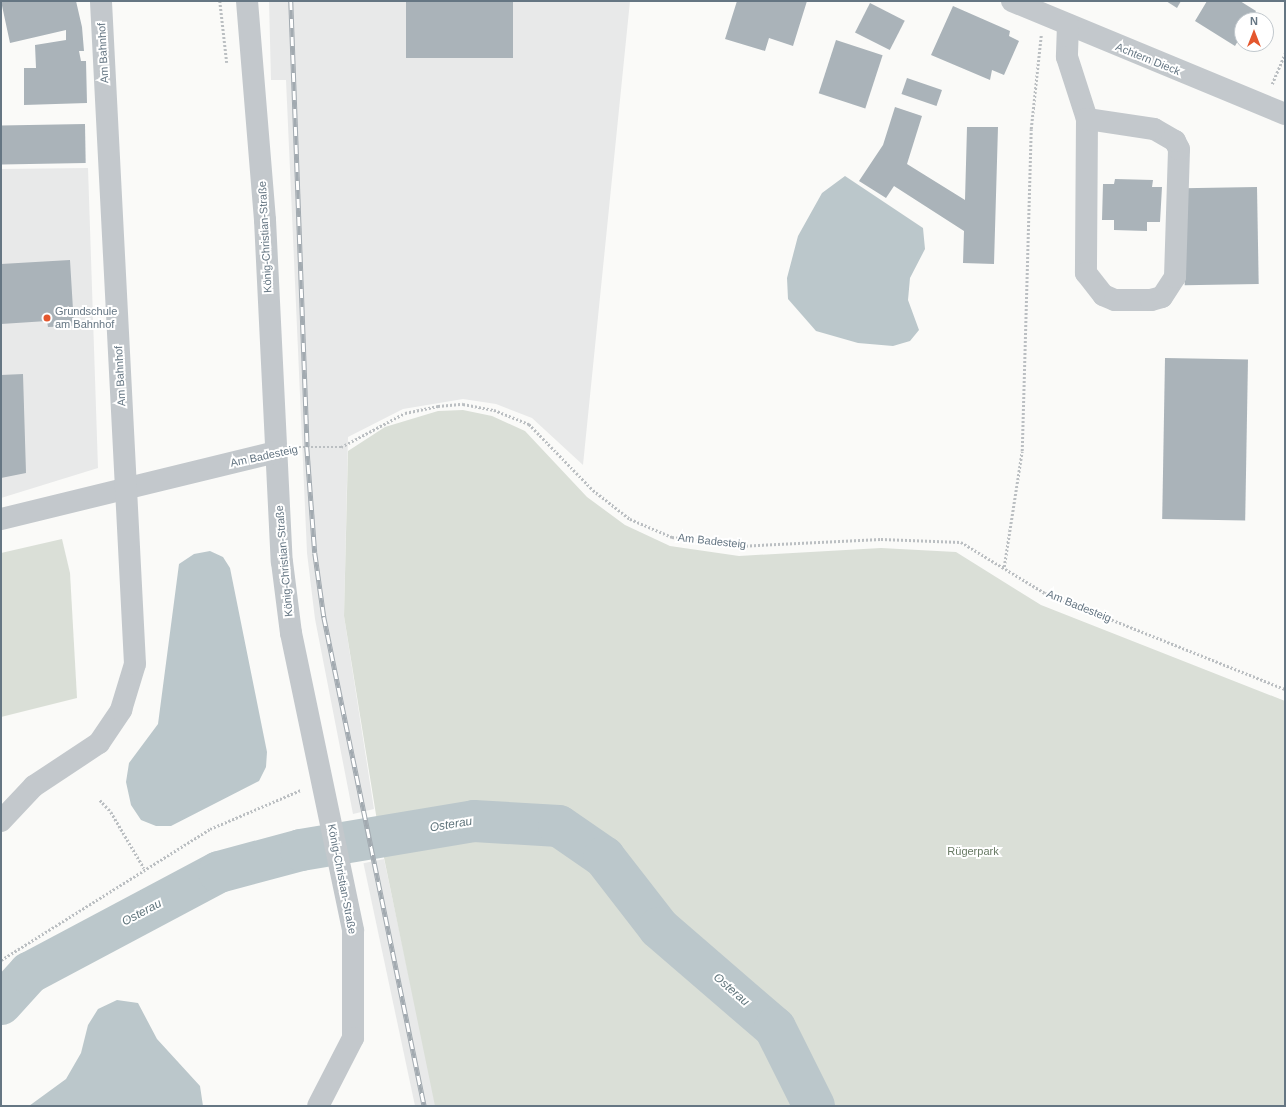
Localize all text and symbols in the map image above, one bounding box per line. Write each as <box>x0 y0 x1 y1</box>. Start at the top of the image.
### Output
north arrow <box>1234 12 1274 52</box>
text: N <box>1250 15 1258 27</box>
street label: Am Bahnhof <box>95 22 111 84</box>
street label: Achtern Dieck <box>1114 40 1182 78</box>
street label: König-Christian-Straße <box>255 181 275 293</box>
place label: Grundschule am Bahnhof <box>55 305 117 331</box>
marker: Grundschule am Bahnhof <box>42 313 52 323</box>
street label: Am Bahnhof <box>112 345 128 407</box>
street label: Am Badesteig <box>229 442 299 470</box>
street label: König-Christian-Straße <box>273 505 295 617</box>
street label: Am Badesteig <box>677 531 747 551</box>
street label: Am Badesteig <box>1045 587 1113 625</box>
water label: Osterau <box>429 815 473 835</box>
street label: König-Christian-Straße <box>325 823 359 935</box>
park label: Rügerpark <box>947 844 999 858</box>
water label: Osterau <box>120 897 164 929</box>
water label: Osterau <box>710 971 752 1009</box>

